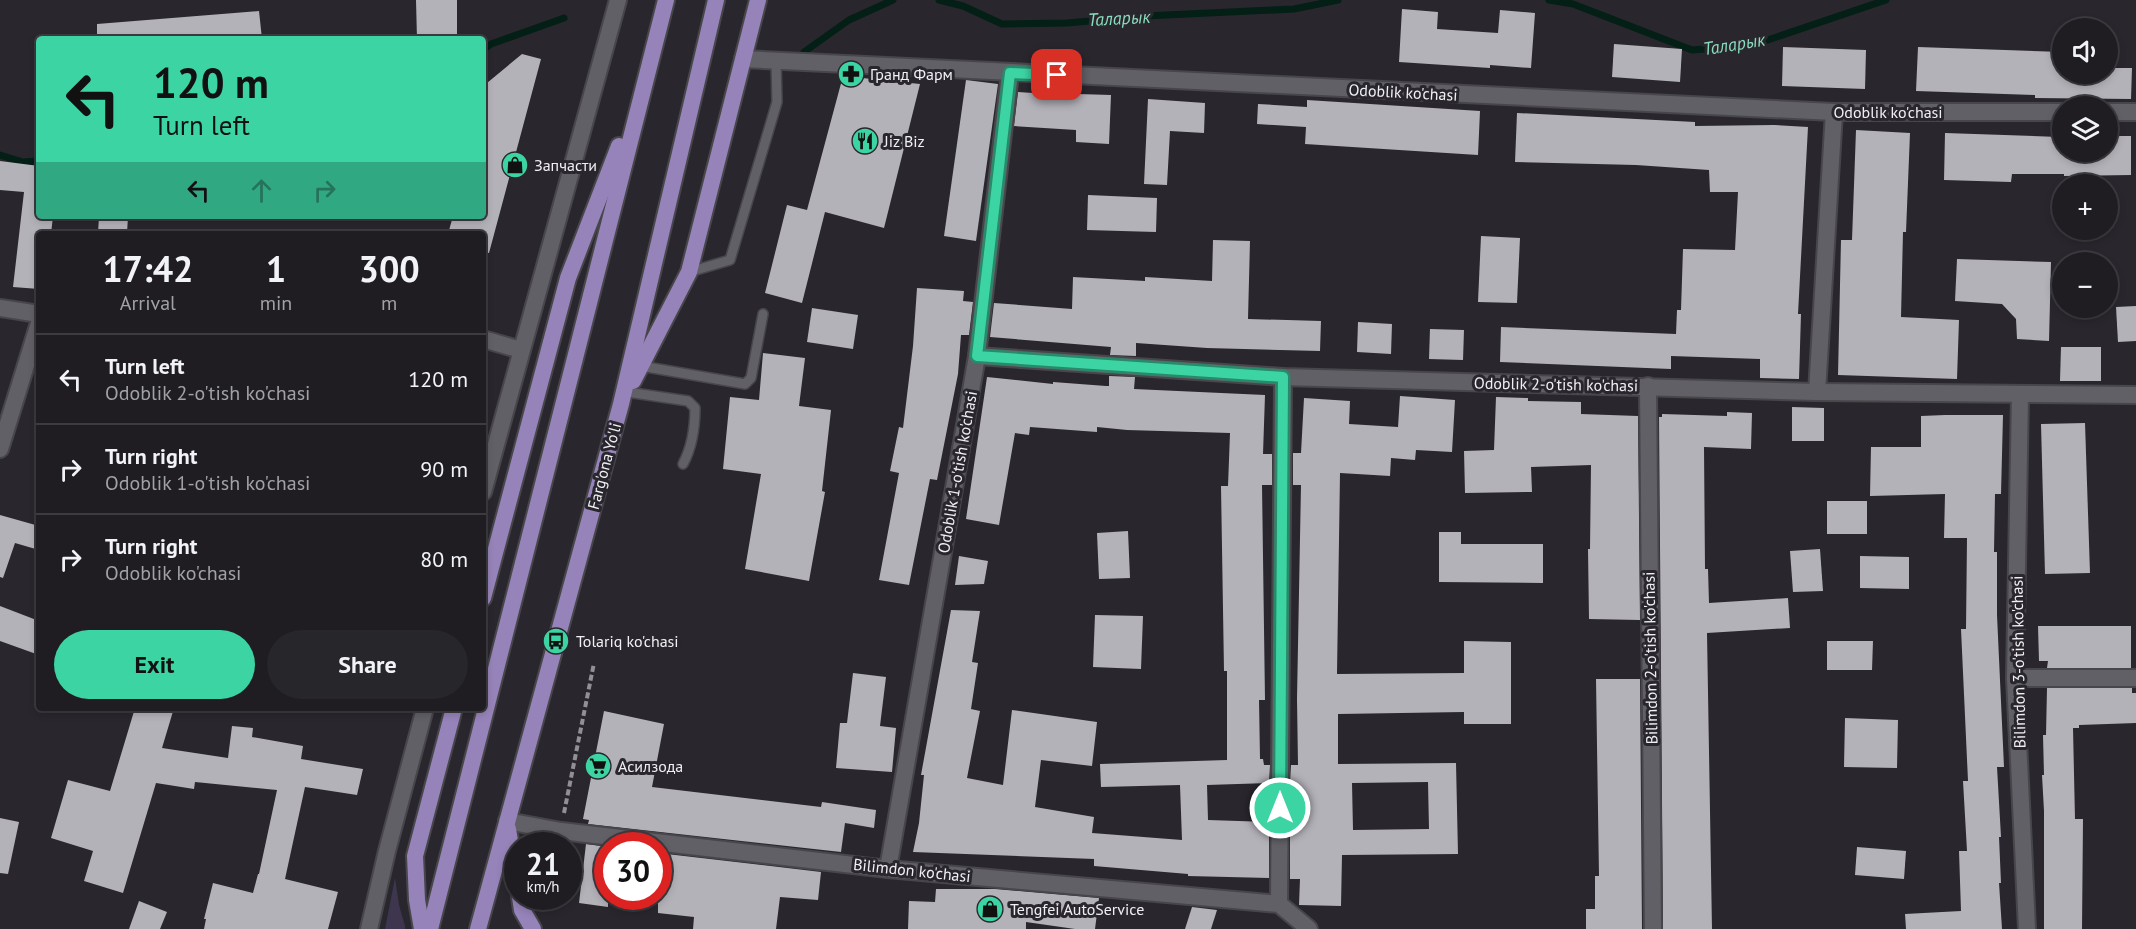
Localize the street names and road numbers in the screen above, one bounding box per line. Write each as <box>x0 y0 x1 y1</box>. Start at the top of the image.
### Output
street label: Odoblik ko'chasi <box>1348 79 1458 105</box>
street label: Odoblik ko'chasi <box>1833 102 1943 122</box>
street label: Odoblik 2-o'tish ko'chasi <box>1474 373 1638 395</box>
street label: Odoblik 1-o'tish ko'chasi <box>933 389 981 555</box>
street label: Farg'ona Yo'li <box>583 420 625 512</box>
street label: Bilimdon 2-o'tish ko'chasi <box>1638 571 1662 745</box>
street label: Bilimdon 3-o'tish ko'chasi <box>2006 575 2030 749</box>
street label: Bilimdon ko'chasi <box>852 854 972 886</box>

